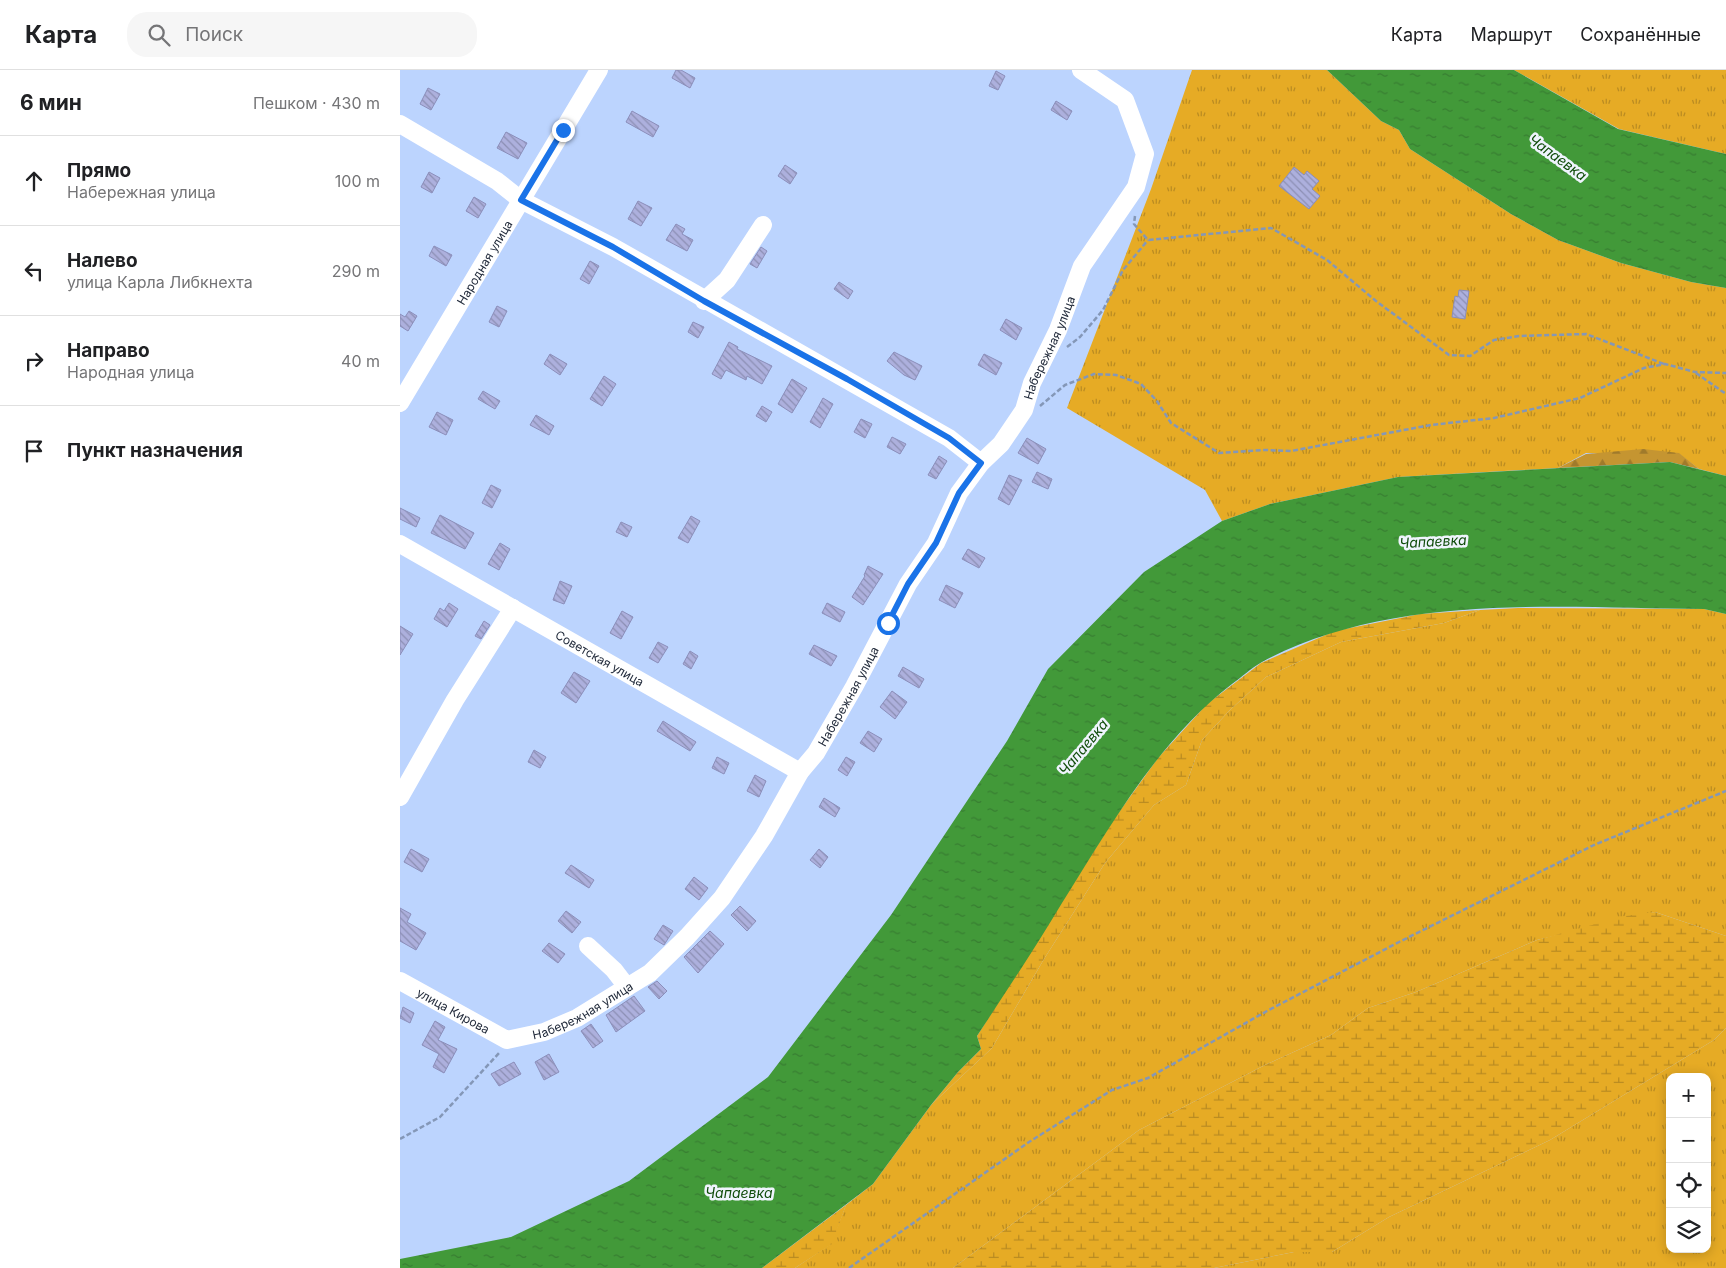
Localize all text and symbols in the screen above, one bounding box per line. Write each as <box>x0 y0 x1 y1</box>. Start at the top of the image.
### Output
search box <box>127 12 477 57</box>
text: Карта <box>25 20 97 49</box>
icon: search <box>145 21 173 49</box>
text: Поиск <box>185 23 243 46</box>
text: Карта <box>1391 24 1443 45</box>
text: Маршрут <box>1471 24 1552 45</box>
text: Сохранённые <box>1580 24 1701 45</box>
text: 6 мин <box>20 90 82 115</box>
text: Пешком · 430 m <box>253 93 380 113</box>
route end <box>552 119 575 142</box>
water label: Чапаевка <box>1526 130 1591 184</box>
text: Прямо <box>67 159 131 182</box>
icon: ahead <box>20 167 48 195</box>
text: 100 m <box>335 171 380 191</box>
text: Набережная улица <box>67 182 216 202</box>
street label: Народная улица <box>453 217 515 307</box>
text: Налево <box>67 249 138 272</box>
icon: left <box>20 257 48 285</box>
text: 290 m <box>332 261 380 281</box>
text: улица Карла Либкнехта <box>67 272 253 292</box>
street label: Набережная улица <box>1020 294 1078 401</box>
text: Направо <box>67 339 150 362</box>
icon: right <box>20 347 48 375</box>
text: 40 m <box>341 351 380 371</box>
text: Народная улица <box>67 362 195 382</box>
icon: arrive <box>20 437 48 465</box>
text: Пункт назначения <box>67 439 243 462</box>
water label: Чапаевка <box>1399 531 1467 551</box>
route start <box>877 612 900 635</box>
street label: Советская улица <box>553 627 647 689</box>
street label: Набережная улица <box>814 644 881 749</box>
water label: Чапаевка <box>1055 715 1111 778</box>
street label: Набережная улица <box>531 978 635 1042</box>
street label: улица Кирова <box>414 984 492 1037</box>
map controls <box>1666 1073 1711 1253</box>
button: + <box>1666 1073 1711 1118</box>
button: − <box>1666 1118 1711 1163</box>
button: locate <box>1666 1163 1711 1208</box>
water label: Чапаевка <box>705 1184 773 1201</box>
button: layers <box>1666 1208 1711 1253</box>

